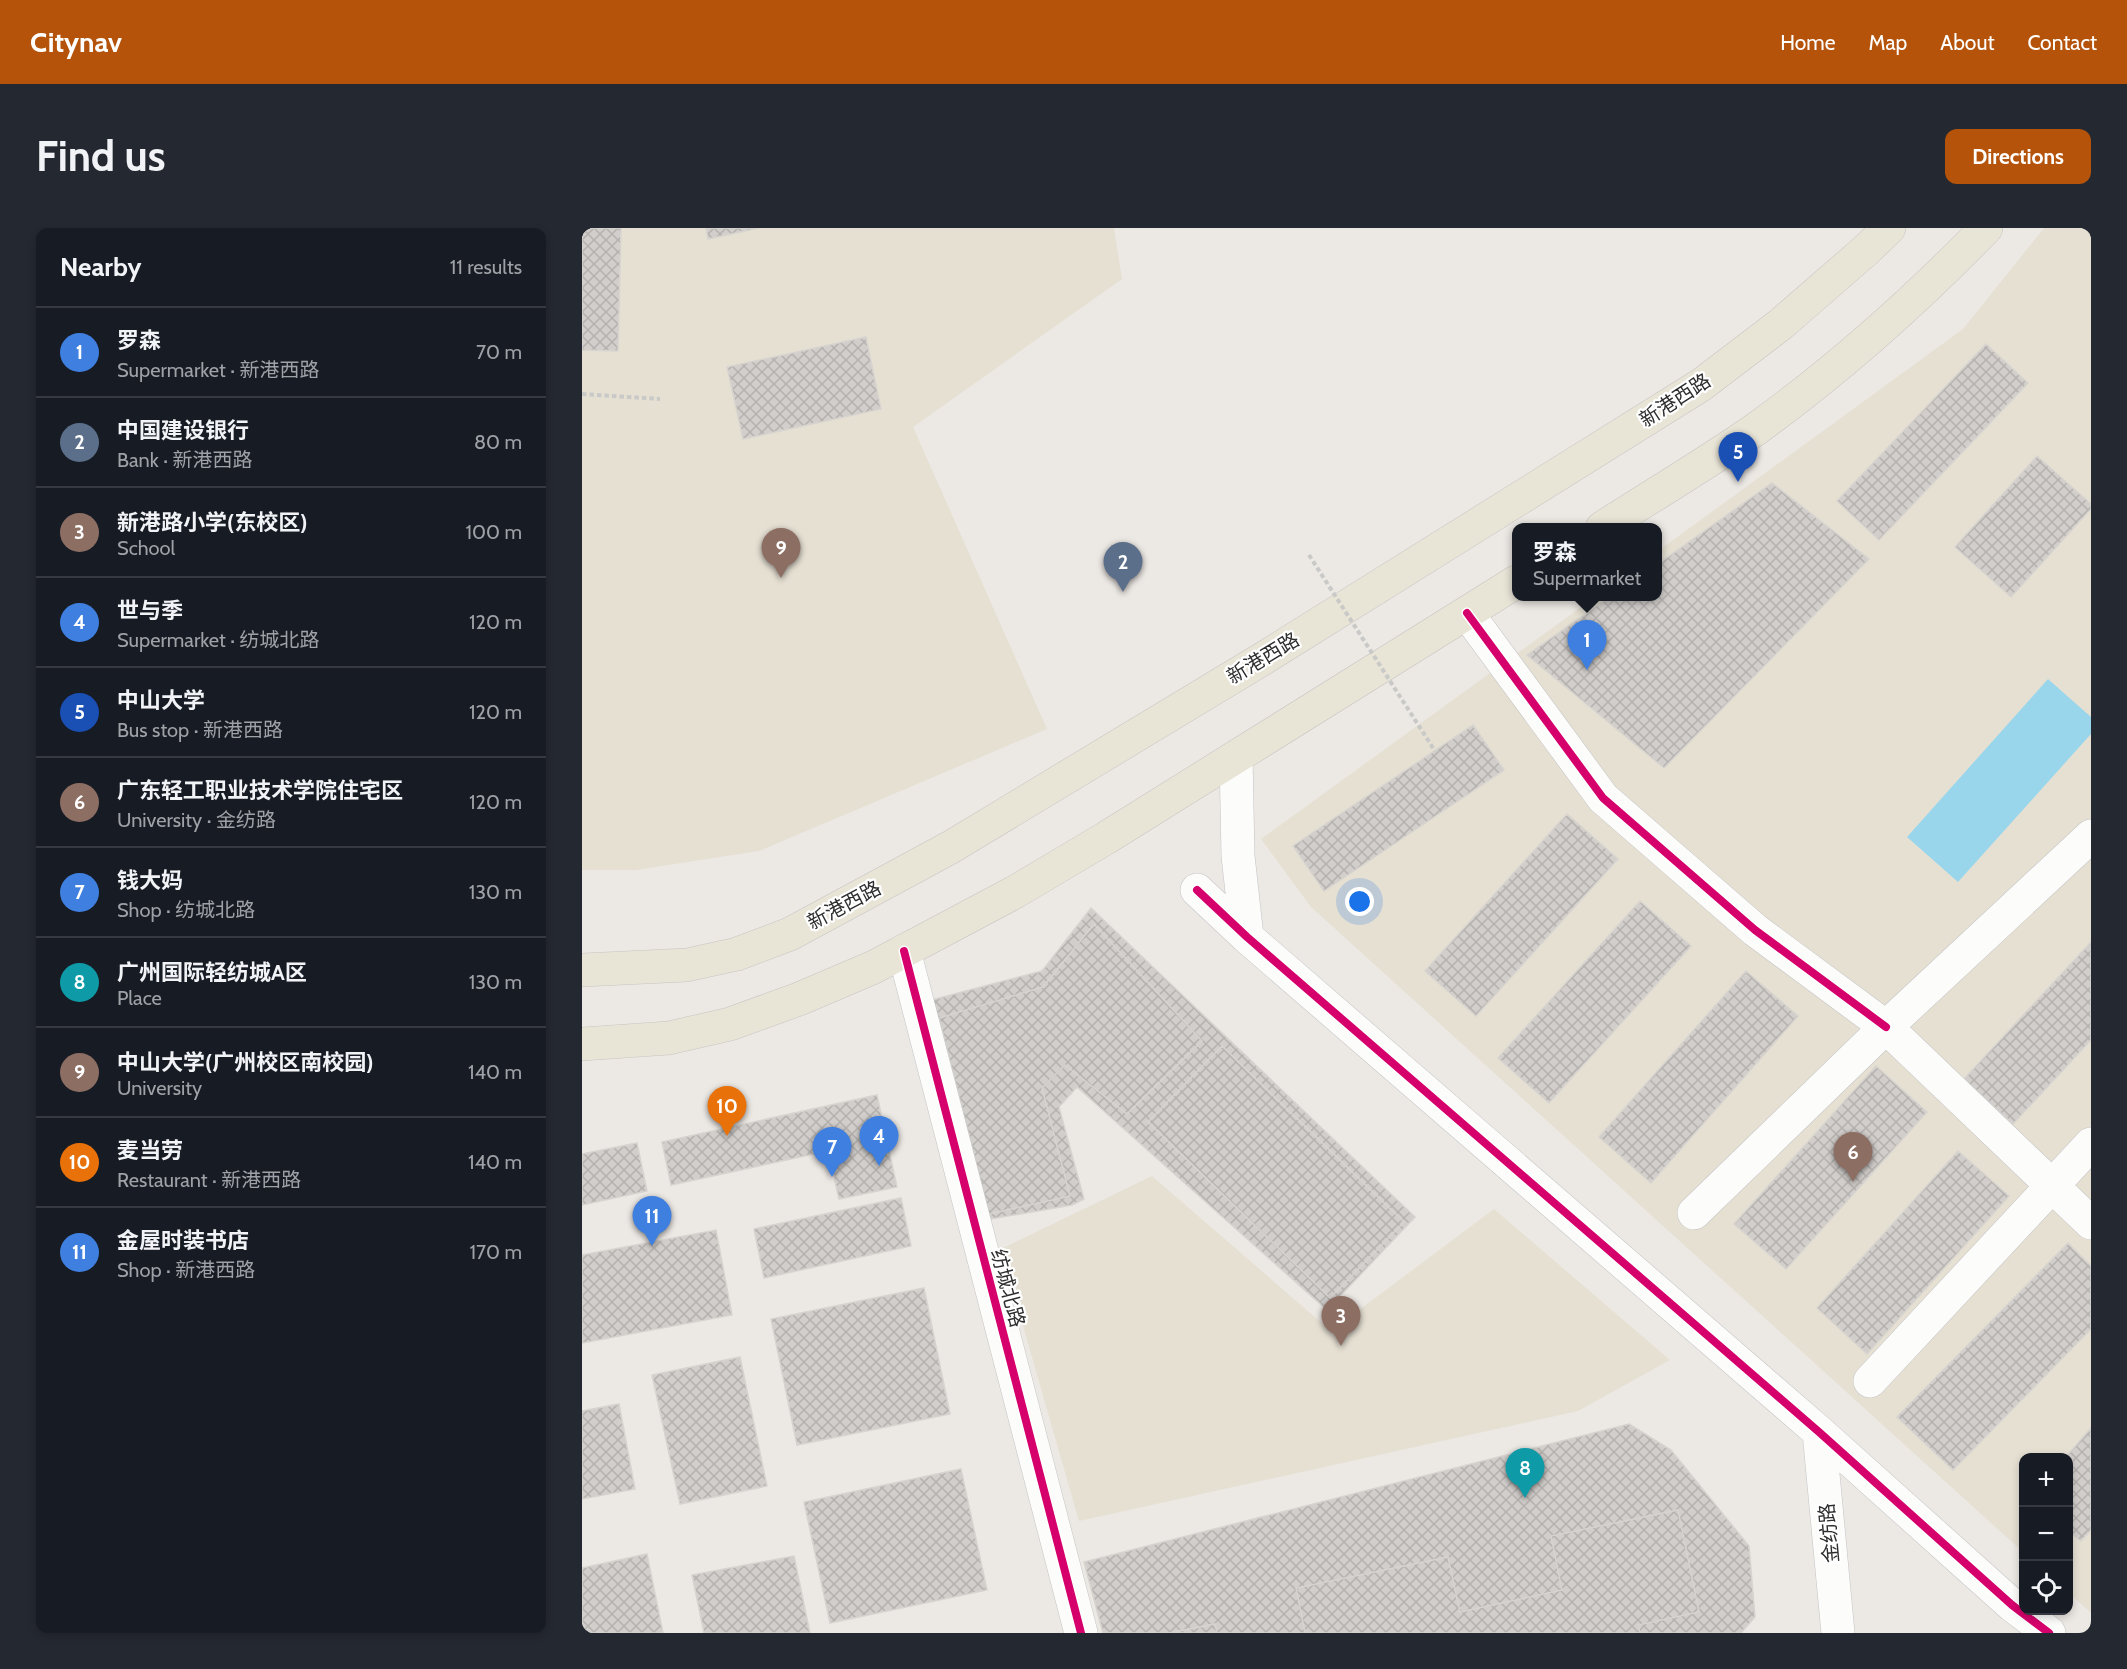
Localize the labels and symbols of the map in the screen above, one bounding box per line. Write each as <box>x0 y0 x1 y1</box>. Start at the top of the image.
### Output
street label: 新港西路 <box>1635 368 1715 432</box>
pin: 5 <box>1718 432 1758 482</box>
pin: 9 <box>762 528 800 578</box>
pin: 2 <box>1104 542 1142 592</box>
pin: 1 <box>1568 620 1606 670</box>
street label: 新港西路 <box>1223 627 1303 689</box>
street label: 新港西路 <box>803 876 885 934</box>
your location <box>1345 887 1374 916</box>
pin: 10 <box>708 1086 746 1136</box>
pin: 4 <box>860 1116 898 1166</box>
pin: 7 <box>812 1128 852 1177</box>
pin: 6 <box>1834 1132 1872 1182</box>
pin: 11 <box>632 1196 672 1246</box>
street label: 纺城北路 <box>986 1246 1030 1330</box>
pin: 3 <box>1322 1296 1360 1346</box>
pin: 8 <box>1506 1448 1544 1498</box>
street label: 金纺路 <box>1814 1502 1844 1564</box>

